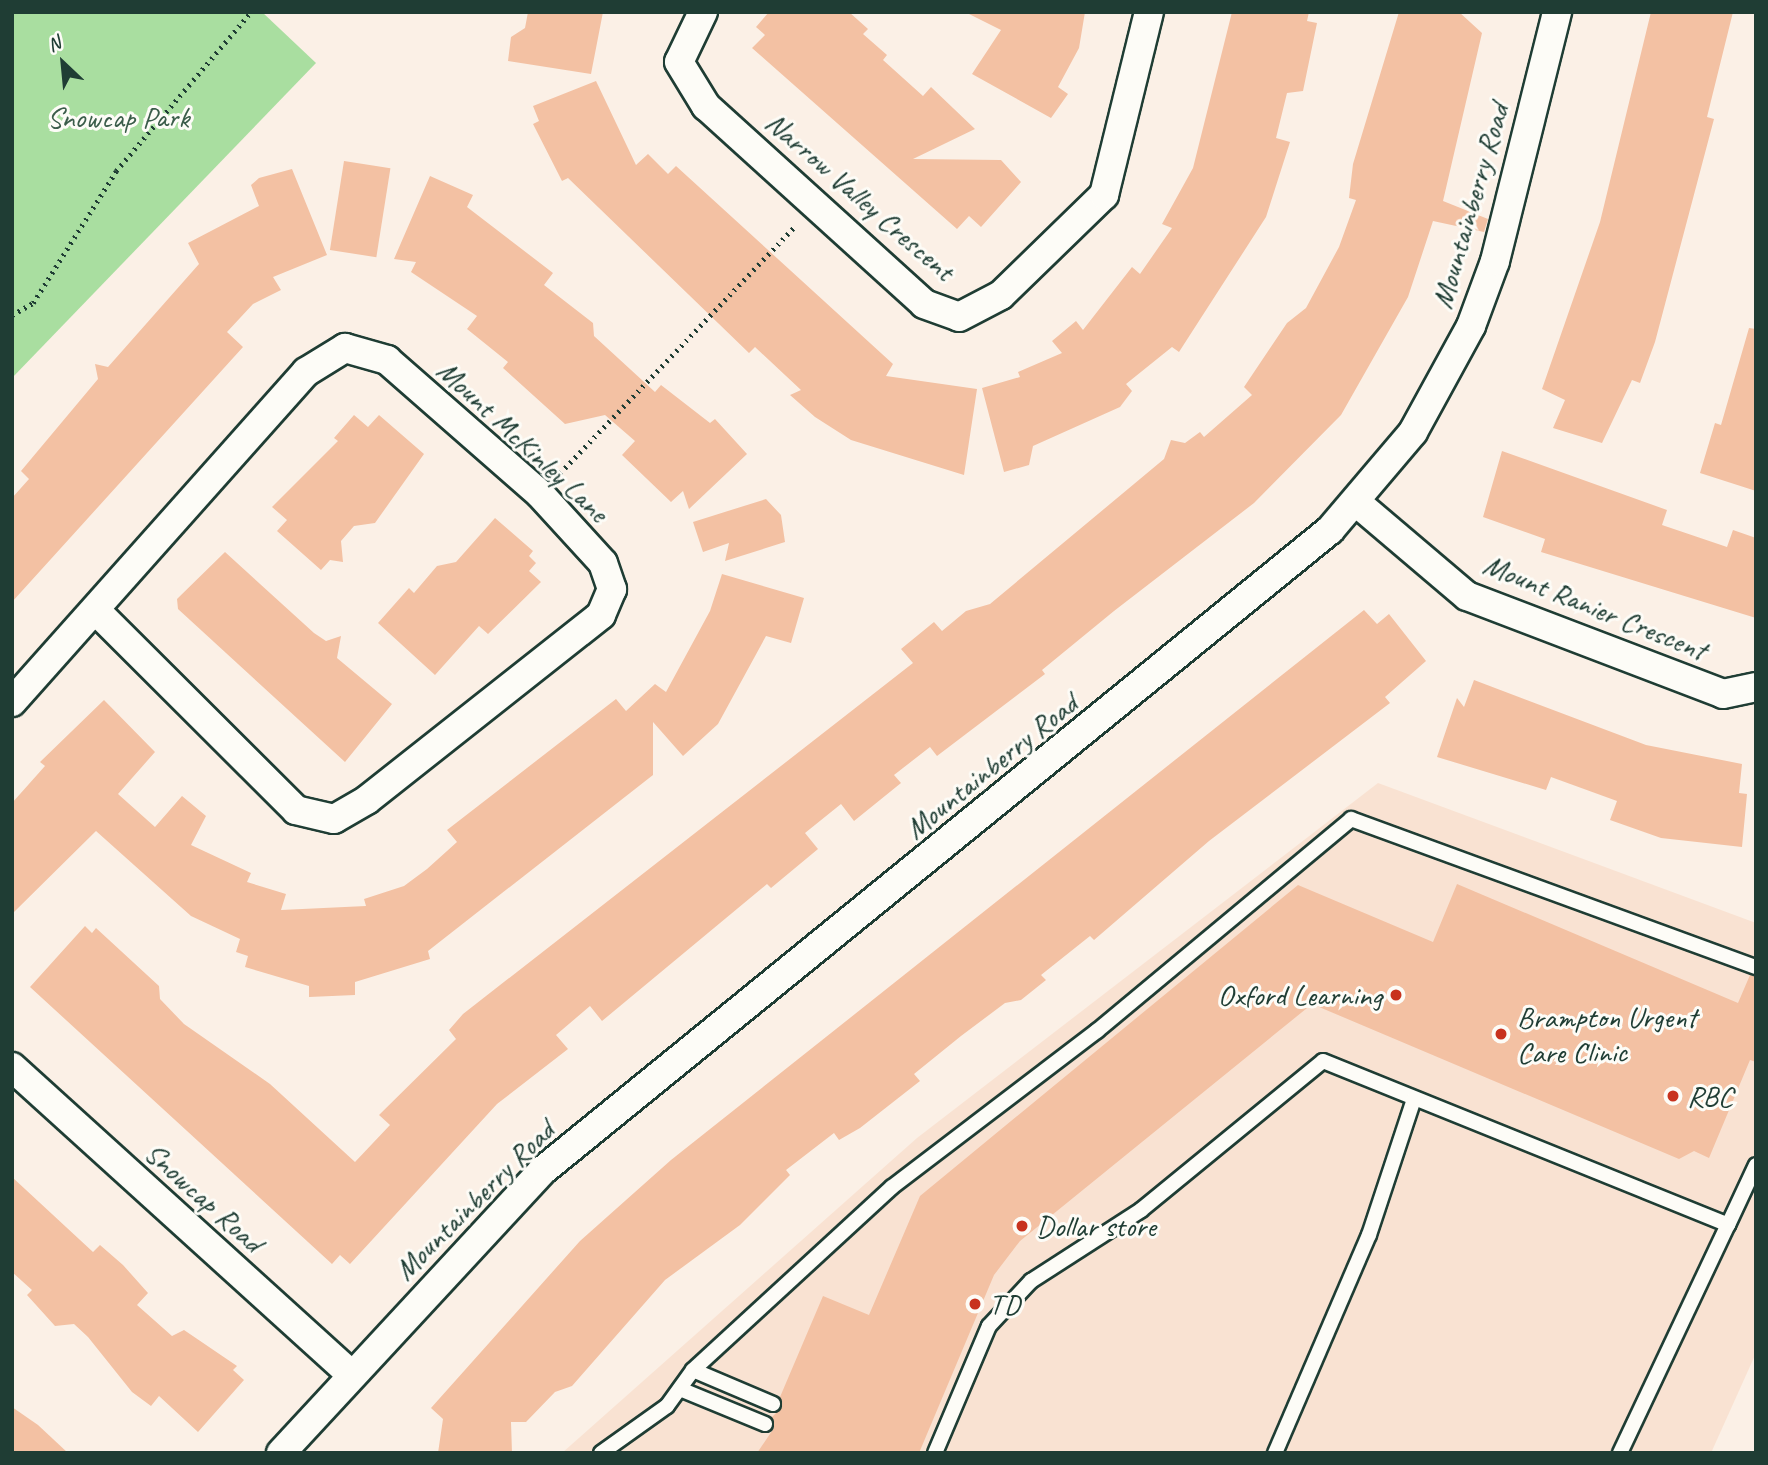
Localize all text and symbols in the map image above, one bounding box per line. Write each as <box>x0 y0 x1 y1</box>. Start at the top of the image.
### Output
north arrow <box>28 28 98 98</box>
text: N <box>43 31 64 57</box>
park label: Snowcap Park <box>47 99 189 135</box>
street label: Mountainberry Road <box>1424 100 1516 312</box>
street label: Narrow Valley Crescent <box>758 104 962 288</box>
street label: Mount McKinley Lane <box>430 352 616 530</box>
street label: Mount Ranier Crescent <box>1477 546 1713 668</box>
street label: Mountainberry Road <box>898 686 1084 846</box>
place label: Oxford Learning <box>1218 977 1382 1013</box>
marker: Oxford Learning <box>1388 987 1404 1003</box>
place label: Brampton Urgent Care Clinic <box>1517 999 1697 1070</box>
marker: Brampton Urgent Care Clinic <box>1491 1024 1511 1044</box>
place label: RBC <box>1687 1078 1733 1114</box>
marker: RBC <box>1665 1088 1681 1104</box>
street label: Mountainberry Road <box>387 1113 561 1287</box>
street label: Snowcap Road <box>138 1135 270 1259</box>
place label: Dollar store <box>1036 1208 1156 1244</box>
marker: Dollar store <box>1014 1218 1030 1234</box>
place label: TD <box>989 1286 1020 1322</box>
marker: TD <box>967 1296 983 1312</box>

